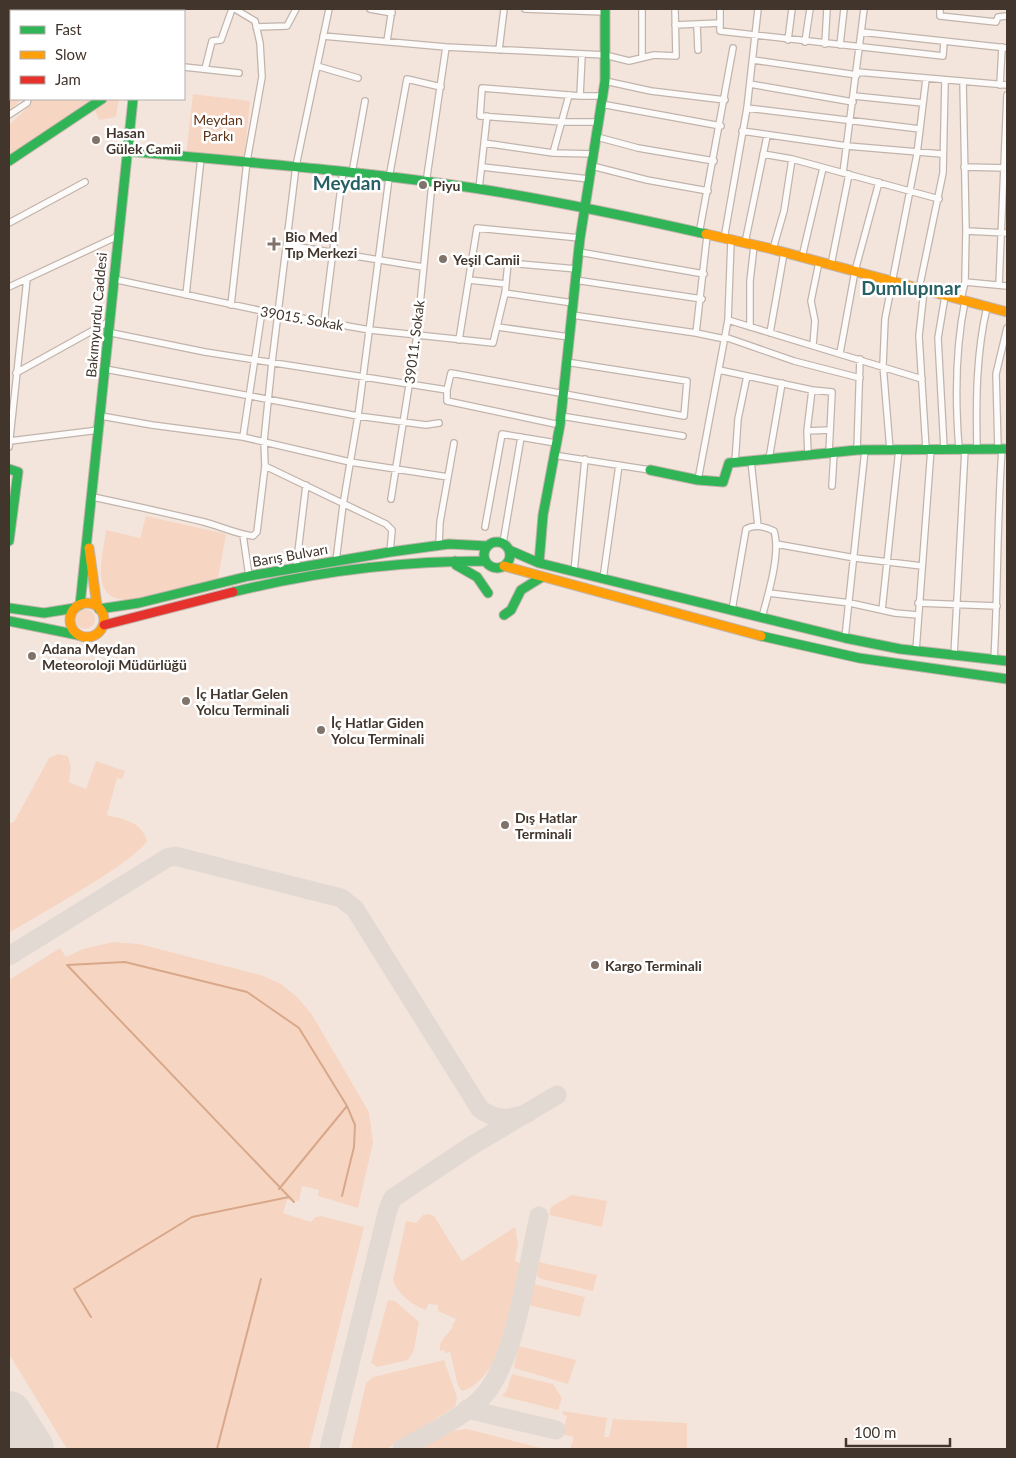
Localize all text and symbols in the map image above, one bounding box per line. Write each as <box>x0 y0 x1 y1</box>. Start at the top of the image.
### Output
legend <box>10 10 185 100</box>
text: Fast <box>55 20 82 38</box>
text: Slow <box>55 45 87 63</box>
text: Jam <box>55 70 81 88</box>
park label: Meydan Parkı <box>193 111 243 144</box>
place label: Hasan Gülek Camii <box>106 124 181 157</box>
marker: Hasan Gülek Camii <box>90 134 102 146</box>
district label: Meydan <box>313 171 381 194</box>
place label: Piyu <box>433 177 461 194</box>
marker: Piyu <box>417 179 429 191</box>
place label: Bio Med Tıp Merkezi <box>285 228 357 261</box>
marker: Bio Med Tıp Merkezi <box>267 237 281 251</box>
place label: Yeşil Camii <box>452 251 520 268</box>
street label: Bakımyurdu Caddesi <box>82 252 110 378</box>
marker: Yeşil Camii <box>437 253 449 265</box>
district label: Dumlupınar <box>861 276 962 299</box>
street label: 39011. Sokak <box>400 298 428 385</box>
street label: 39015. Sokak <box>259 302 346 334</box>
street label: Barış Bulvarı <box>251 540 329 570</box>
place label: Adana Meydan Meteoroloji Müdürlüğü <box>41 640 187 673</box>
marker: Adana Meydan Meteoroloji Müdürlüğü <box>26 650 38 662</box>
place label: İç Hatlar Gelen Yolcu Terminali <box>195 685 289 718</box>
marker: İç Hatlar Gelen Yolcu Terminali <box>180 695 192 707</box>
place label: İç Hatlar Giden Yolcu Terminali <box>330 714 424 747</box>
marker: İç Hatlar Giden Yolcu Terminali <box>315 724 327 736</box>
place label: Dış Hatlar Terminali <box>515 809 578 842</box>
marker: Dış Hatlar Terminali <box>499 819 511 831</box>
place label: Kargo Terminali <box>605 957 702 974</box>
marker: Kargo Terminali <box>589 959 601 971</box>
scale bar <box>846 1416 950 1448</box>
text: 100 m <box>854 1423 896 1441</box>

